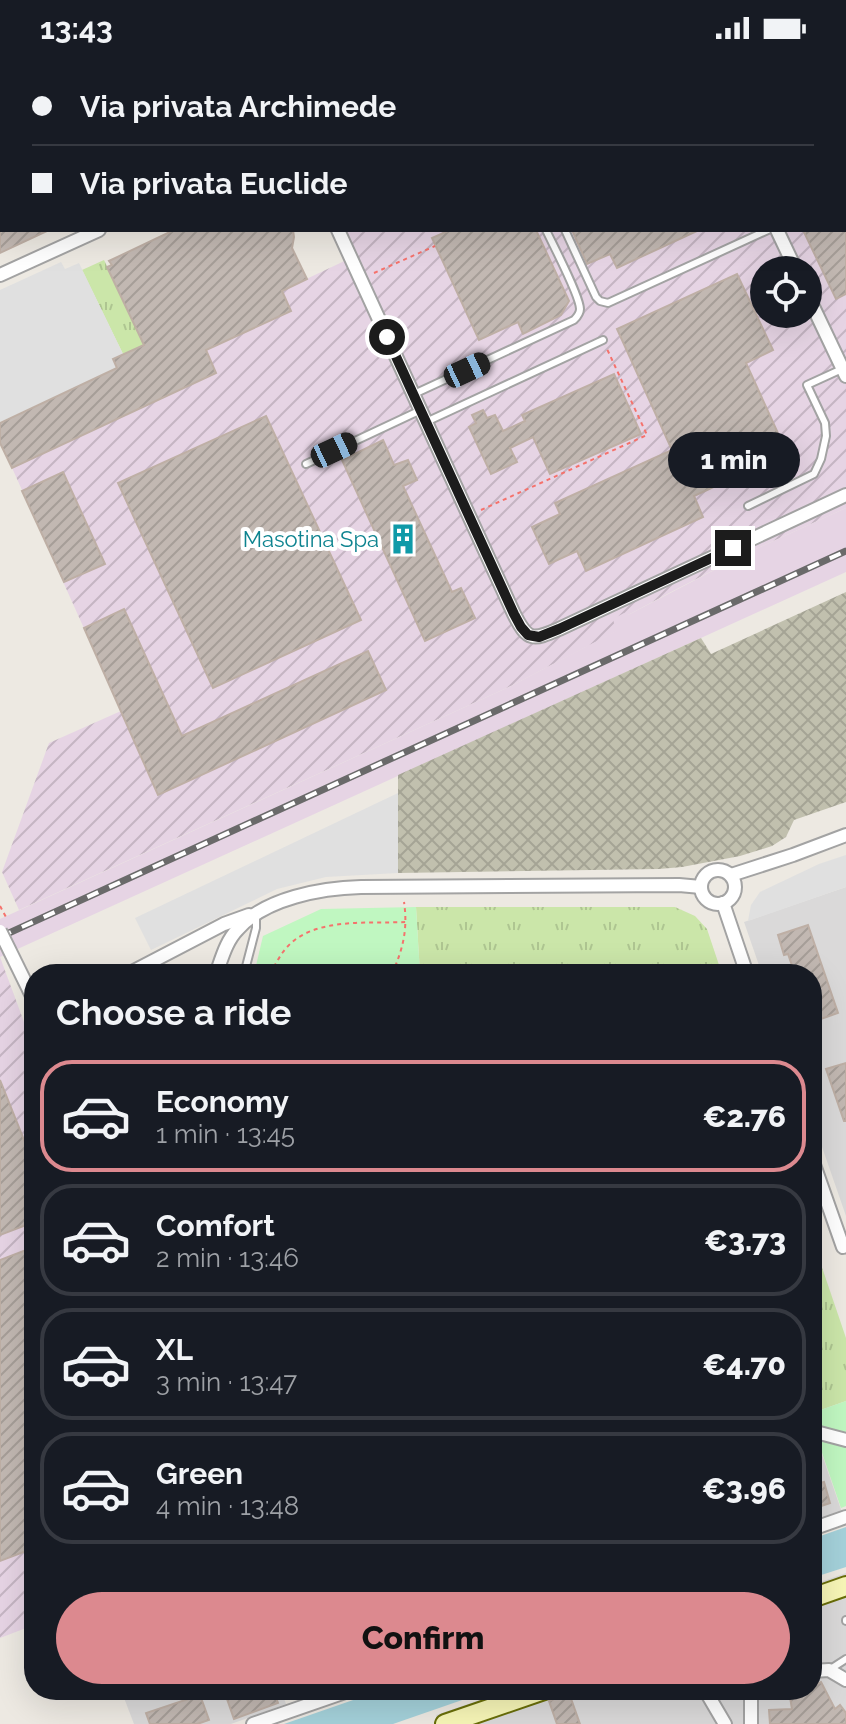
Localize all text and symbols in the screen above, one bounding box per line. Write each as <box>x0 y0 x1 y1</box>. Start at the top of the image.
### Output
text: 13:43 <box>40 11 113 46</box>
text: Via privata Archimede <box>80 89 396 124</box>
text: Via privata Euclide <box>80 166 348 201</box>
map controls <box>750 256 822 328</box>
button: locate <box>750 256 822 328</box>
route start <box>369 319 405 355</box>
car <box>440 349 494 391</box>
car <box>307 429 361 471</box>
callout: 1 min <box>667 432 799 488</box>
text: 1 min <box>701 445 767 475</box>
building icon: Masotina Spa <box>386 522 420 556</box>
place label: Masotina Spa <box>243 526 379 552</box>
route end <box>715 530 751 566</box>
text: Choose a ride <box>56 991 291 1033</box>
icon: car <box>60 1080 132 1152</box>
text: Economy <box>156 1084 289 1119</box>
text: €2.76 <box>702 1099 786 1134</box>
text: 1 min · 13:45 <box>156 1119 295 1149</box>
icon: car <box>60 1204 132 1276</box>
text: Comfort <box>156 1208 275 1243</box>
text: €3.73 <box>704 1223 786 1258</box>
text: 2 min · 13:46 <box>156 1243 299 1273</box>
icon: car <box>60 1328 132 1400</box>
text: XL <box>156 1332 193 1367</box>
text: €4.70 <box>702 1347 786 1382</box>
text: 3 min · 13:47 <box>156 1367 297 1397</box>
icon: car <box>60 1452 132 1524</box>
text: Green <box>156 1456 243 1491</box>
text: €3.96 <box>702 1471 786 1506</box>
text: 4 min · 13:48 <box>156 1491 299 1521</box>
button: Confirm <box>56 1592 790 1684</box>

